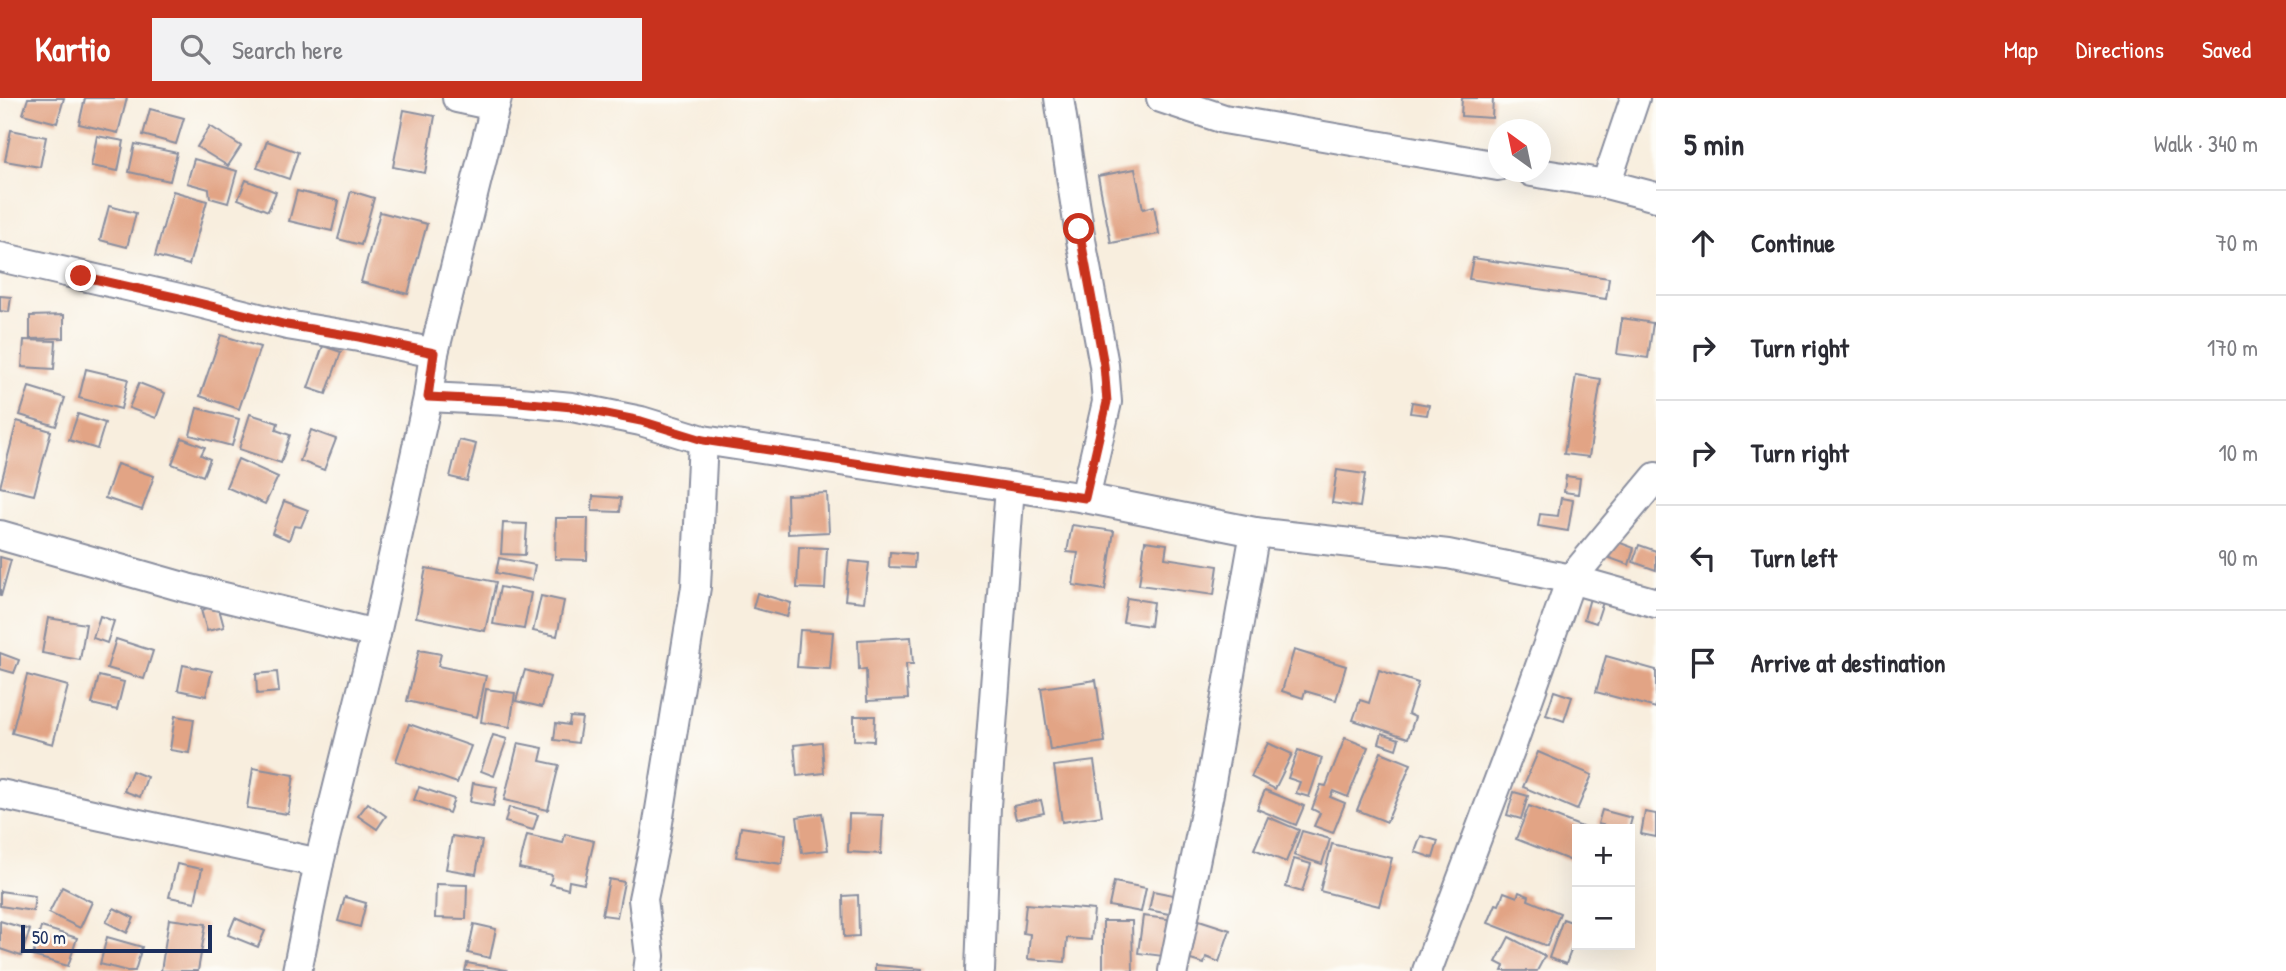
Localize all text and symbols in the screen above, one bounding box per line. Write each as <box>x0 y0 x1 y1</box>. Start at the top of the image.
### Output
search box <box>152 18 642 81</box>
text: Kartio <box>35 27 110 71</box>
icon: search <box>176 30 214 68</box>
text: Search here <box>232 32 343 67</box>
text: Map <box>2004 33 2038 65</box>
text: Directions <box>2076 33 2164 65</box>
text: Saved <box>2202 33 2251 65</box>
north arrow <box>1488 119 1551 182</box>
text: 5 min <box>1684 124 1744 164</box>
text: Walk · 340 m <box>2154 128 2258 159</box>
route start <box>1063 213 1094 244</box>
icon: ahead <box>1684 224 1722 262</box>
text: Continue <box>1751 225 1835 260</box>
text: 70 m <box>2215 227 2258 258</box>
route end <box>65 260 96 291</box>
icon: right <box>1684 329 1722 367</box>
text: Turn right <box>1751 330 1849 365</box>
text: 170 m <box>2207 332 2258 363</box>
icon: right <box>1684 434 1722 472</box>
text: Turn right <box>1751 435 1849 470</box>
text: 10 m <box>2218 437 2258 468</box>
icon: left <box>1684 539 1722 577</box>
text: Turn left <box>1751 540 1837 575</box>
text: 90 m <box>2218 542 2258 573</box>
icon: arrive <box>1684 644 1722 682</box>
text: Arrive at destination <box>1751 645 1946 680</box>
map controls <box>1572 824 1635 950</box>
button: + <box>1572 824 1635 887</box>
button: − <box>1572 887 1635 950</box>
scale bar <box>21 922 212 954</box>
text: 50 m <box>32 924 66 950</box>

